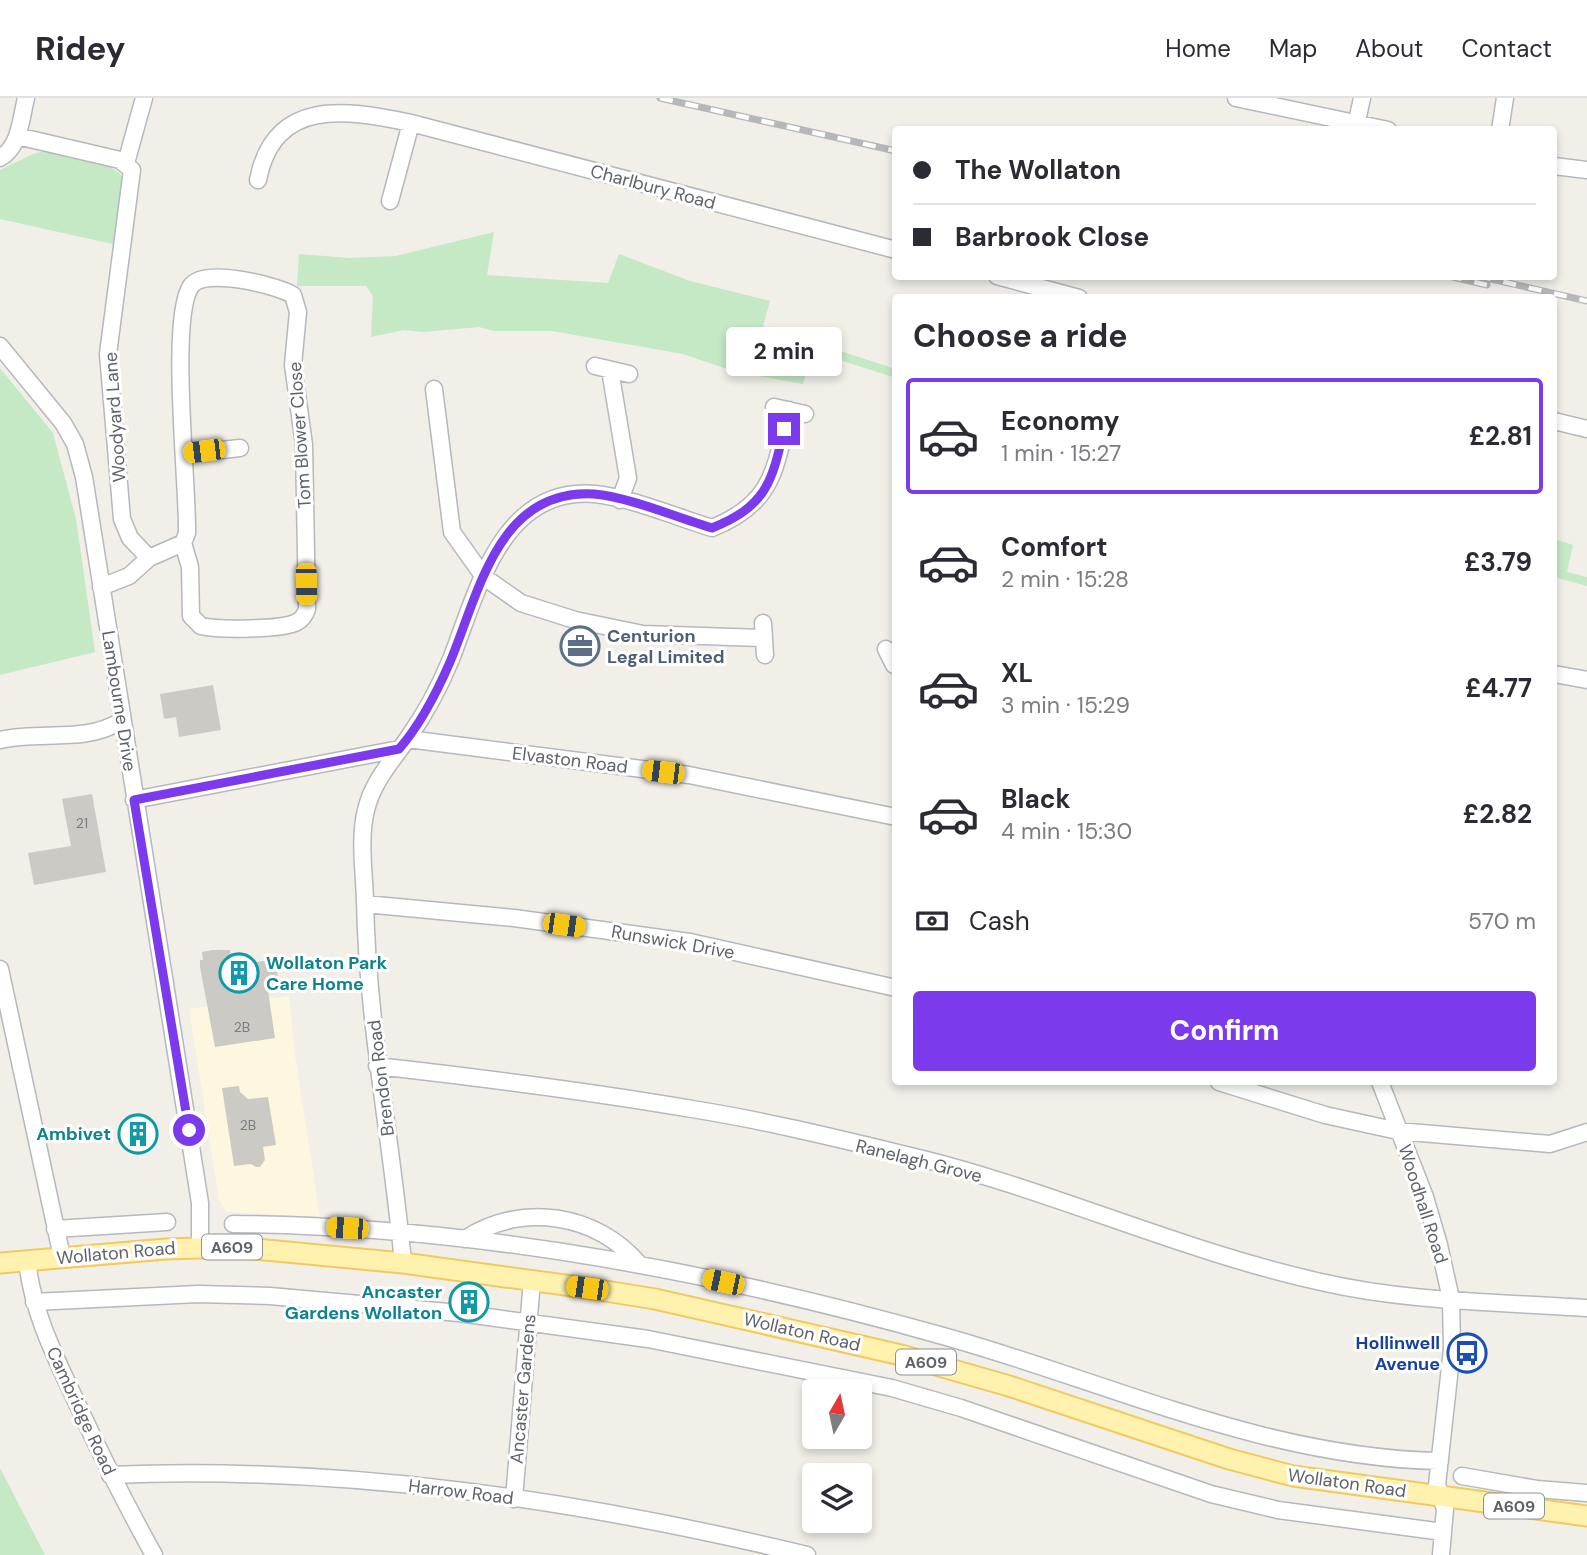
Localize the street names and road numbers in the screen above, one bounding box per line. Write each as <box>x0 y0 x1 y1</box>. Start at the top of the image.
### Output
street label: Charlbury Road <box>588 159 718 215</box>
street label: Woodyard Lane <box>98 351 132 483</box>
street label: Tom Blower Close <box>283 361 317 509</box>
street label: Lambourne Drive <box>96 629 142 773</box>
street label: Elvaston Road <box>511 741 629 779</box>
street label: Runswick Drive <box>609 919 737 965</box>
street label: Brendon Road <box>362 1019 400 1137</box>
street label: Ranelagh Grove <box>853 1134 985 1188</box>
street label: Woodhall Road <box>1392 1141 1454 1267</box>
road number: A609 <box>202 1234 262 1260</box>
street label: Wollaton Road <box>56 1236 176 1270</box>
street label: Wollaton Road <box>741 1307 863 1357</box>
street label: Ancaster Gardens <box>505 1313 541 1465</box>
street label: Cambridge Road <box>41 1343 121 1479</box>
road number: A609 <box>896 1350 956 1374</box>
street label: Wollaton Road <box>1286 1463 1408 1503</box>
street label: Harrow Road <box>407 1474 515 1510</box>
road number: A609 <box>1484 1494 1544 1518</box>

